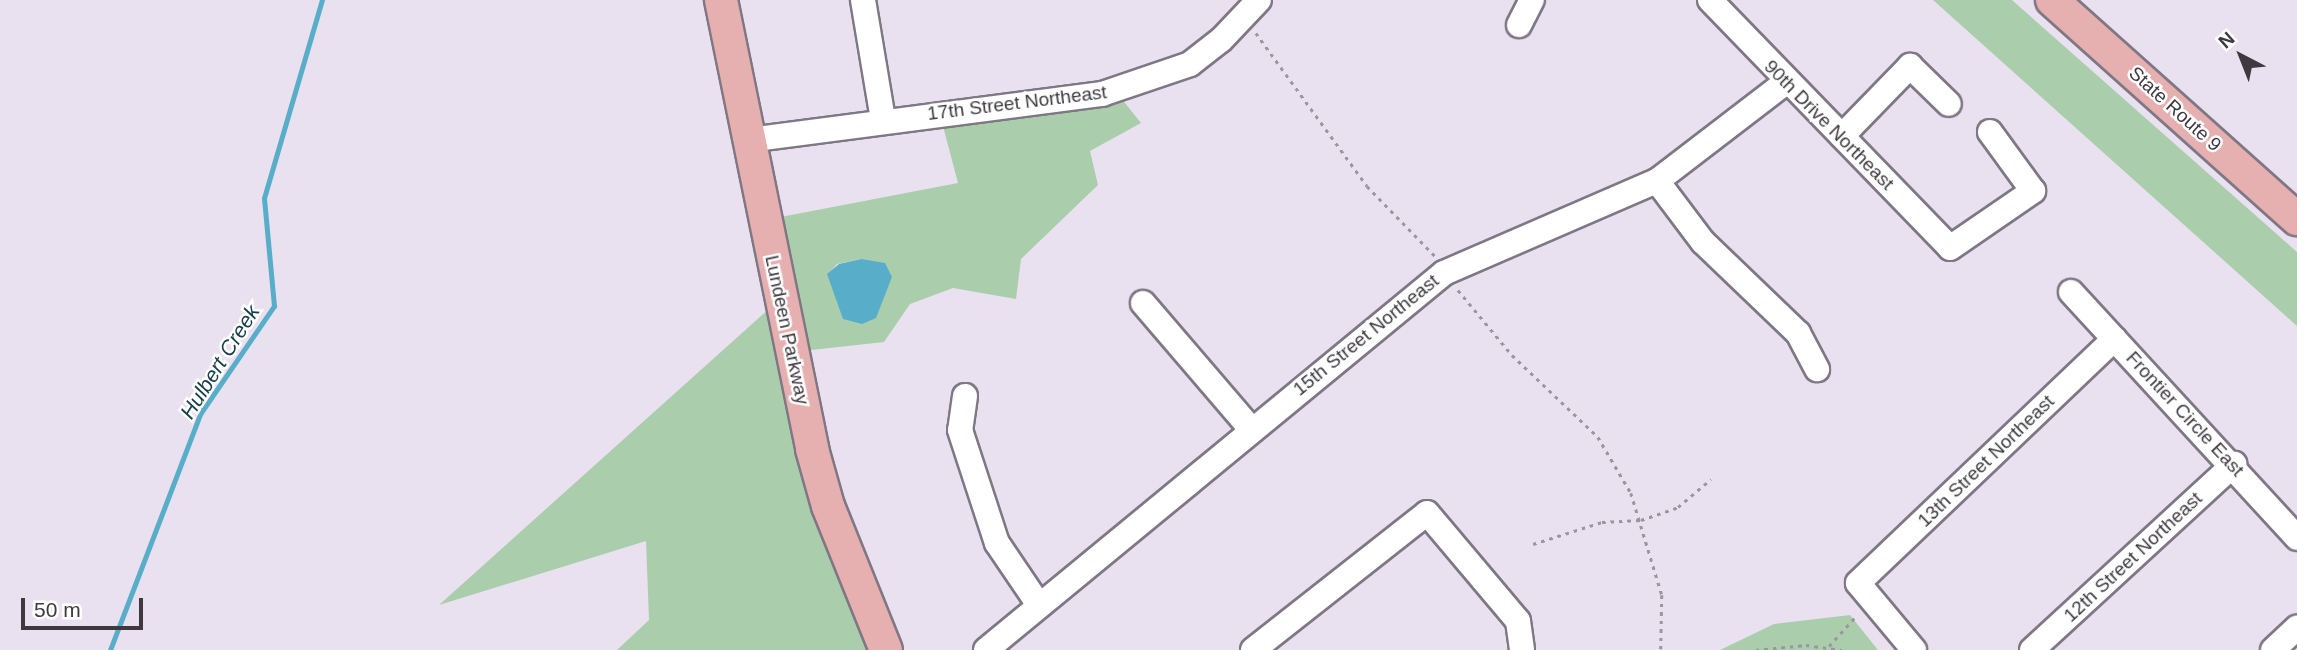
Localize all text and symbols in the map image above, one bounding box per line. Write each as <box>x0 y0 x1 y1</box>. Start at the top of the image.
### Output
north arrow <box>2206 21 2276 91</box>
text: N <box>2214 28 2239 52</box>
street label: 90th Drive Northeast <box>1759 55 1899 195</box>
street label: State Route 9 <box>2124 62 2226 156</box>
street label: 17th Street Northeast <box>926 81 1108 125</box>
street label: Lundeen Parkway <box>760 253 814 407</box>
street label: 15th Street Northeast <box>1289 269 1443 401</box>
water label: Hulbert Creek <box>175 300 265 424</box>
street label: Frontier Circle East <box>2121 347 2249 481</box>
street label: 13th Street Northeast <box>1913 390 2059 532</box>
street label: 12th Street Northeast <box>2059 487 2207 627</box>
scale bar <box>24 584 147 628</box>
text: 50 m <box>34 598 81 621</box>

